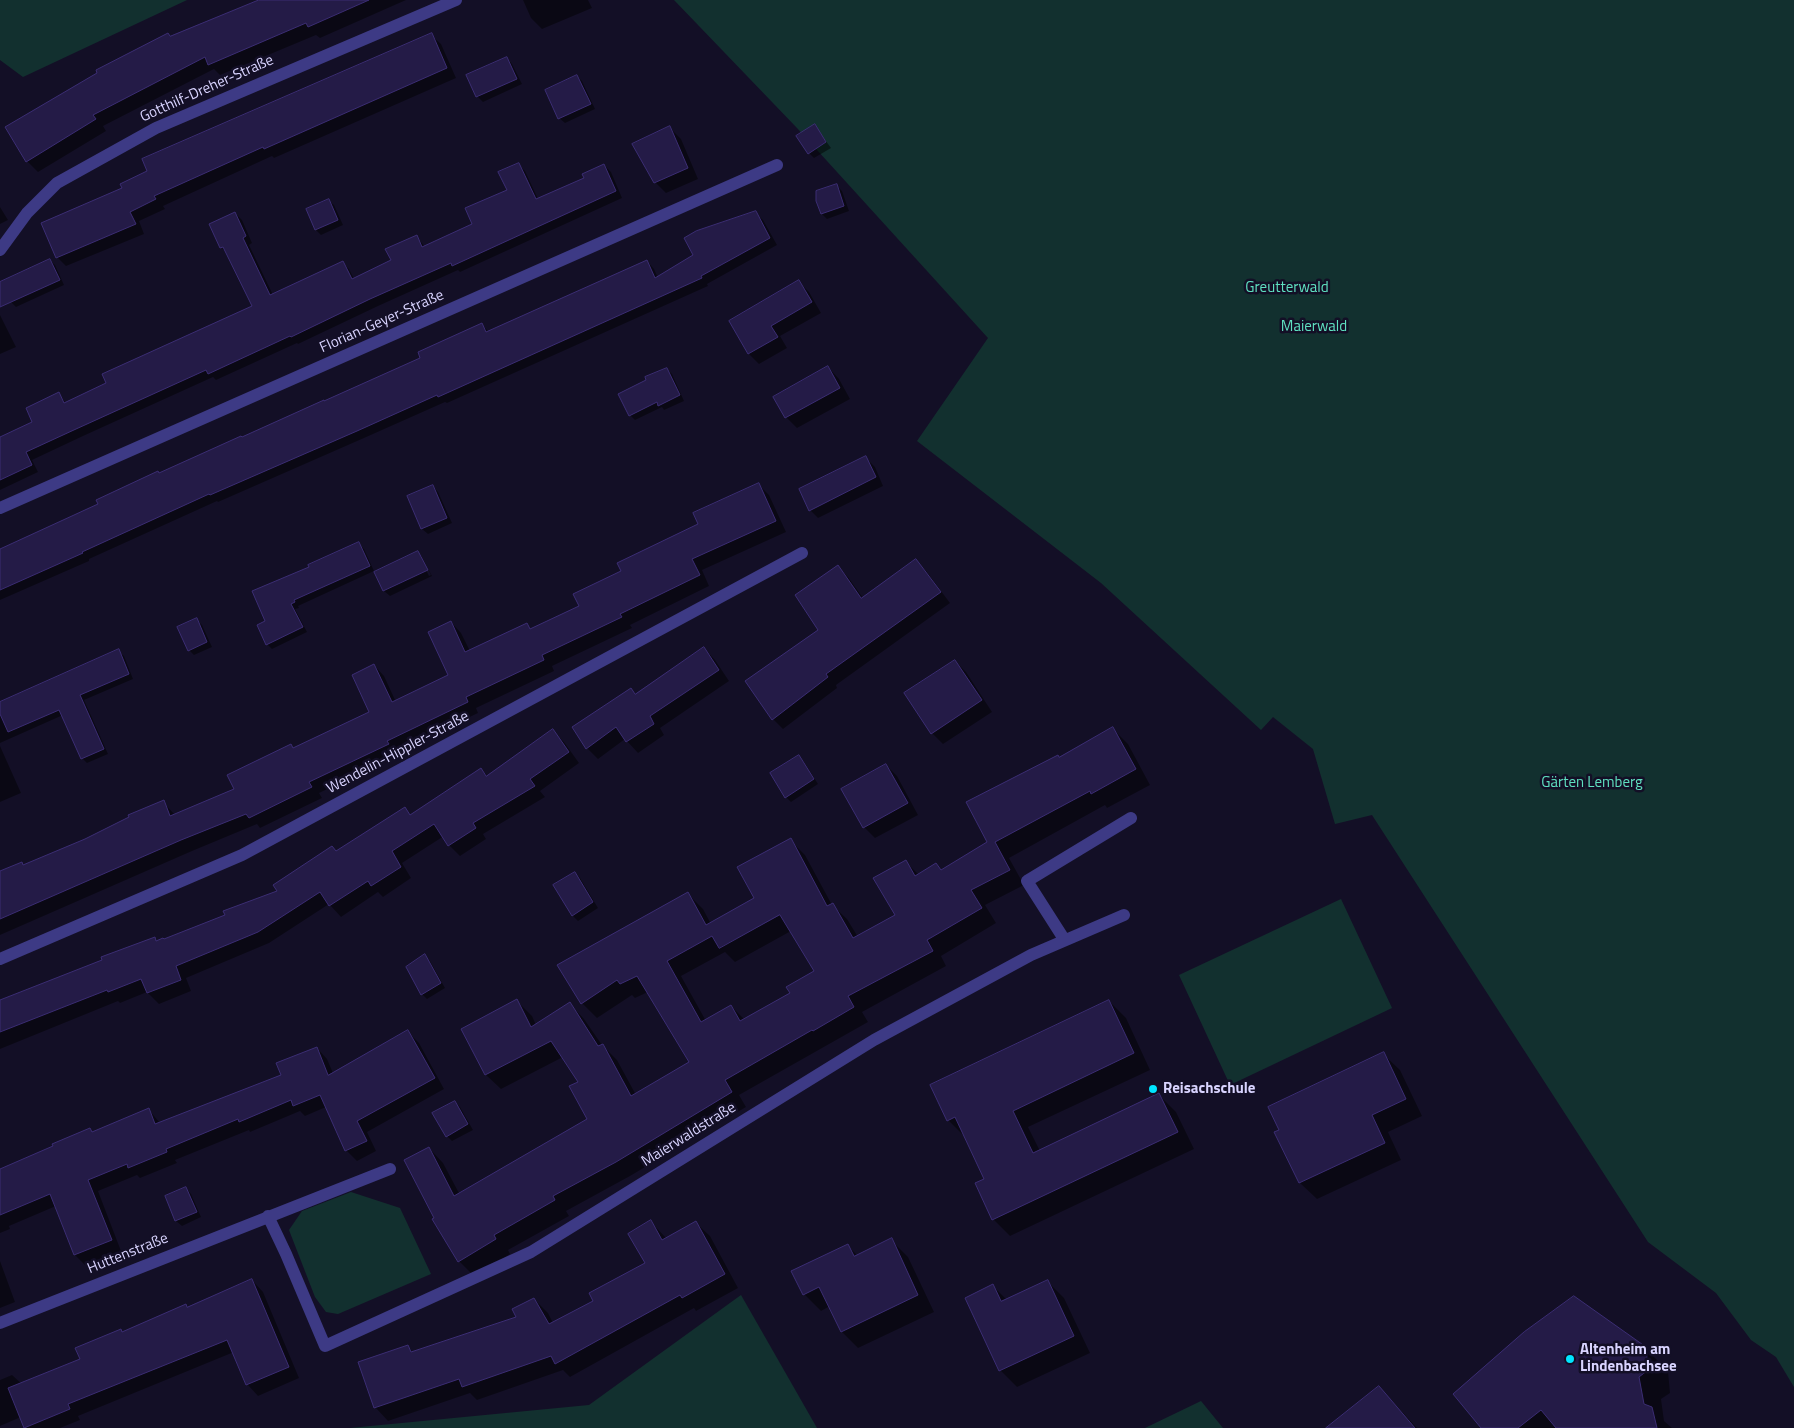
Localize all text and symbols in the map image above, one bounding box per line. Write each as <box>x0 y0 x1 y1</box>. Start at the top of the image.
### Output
street label: Gotthilf-Dreher-Straße <box>138 51 276 127</box>
park label: Greutterwald <box>1245 279 1329 297</box>
street label: Florian-Geyer-Straße <box>317 287 447 357</box>
park label: Maierwald <box>1281 318 1347 336</box>
street label: Wendelin-Hippler-Straße <box>324 708 472 798</box>
park label: Gärten Lemberg <box>1541 774 1643 792</box>
place label: Reisachschule <box>1163 1080 1255 1098</box>
marker: Reisachschule <box>1147 1083 1159 1095</box>
street label: Maierwaldstraße <box>639 1099 739 1171</box>
street label: Huttenstraße <box>85 1230 171 1278</box>
place label: Altenheim am Lindenbachsee <box>1580 1341 1677 1376</box>
marker: Altenheim am Lindenbachsee <box>1564 1353 1576 1365</box>

